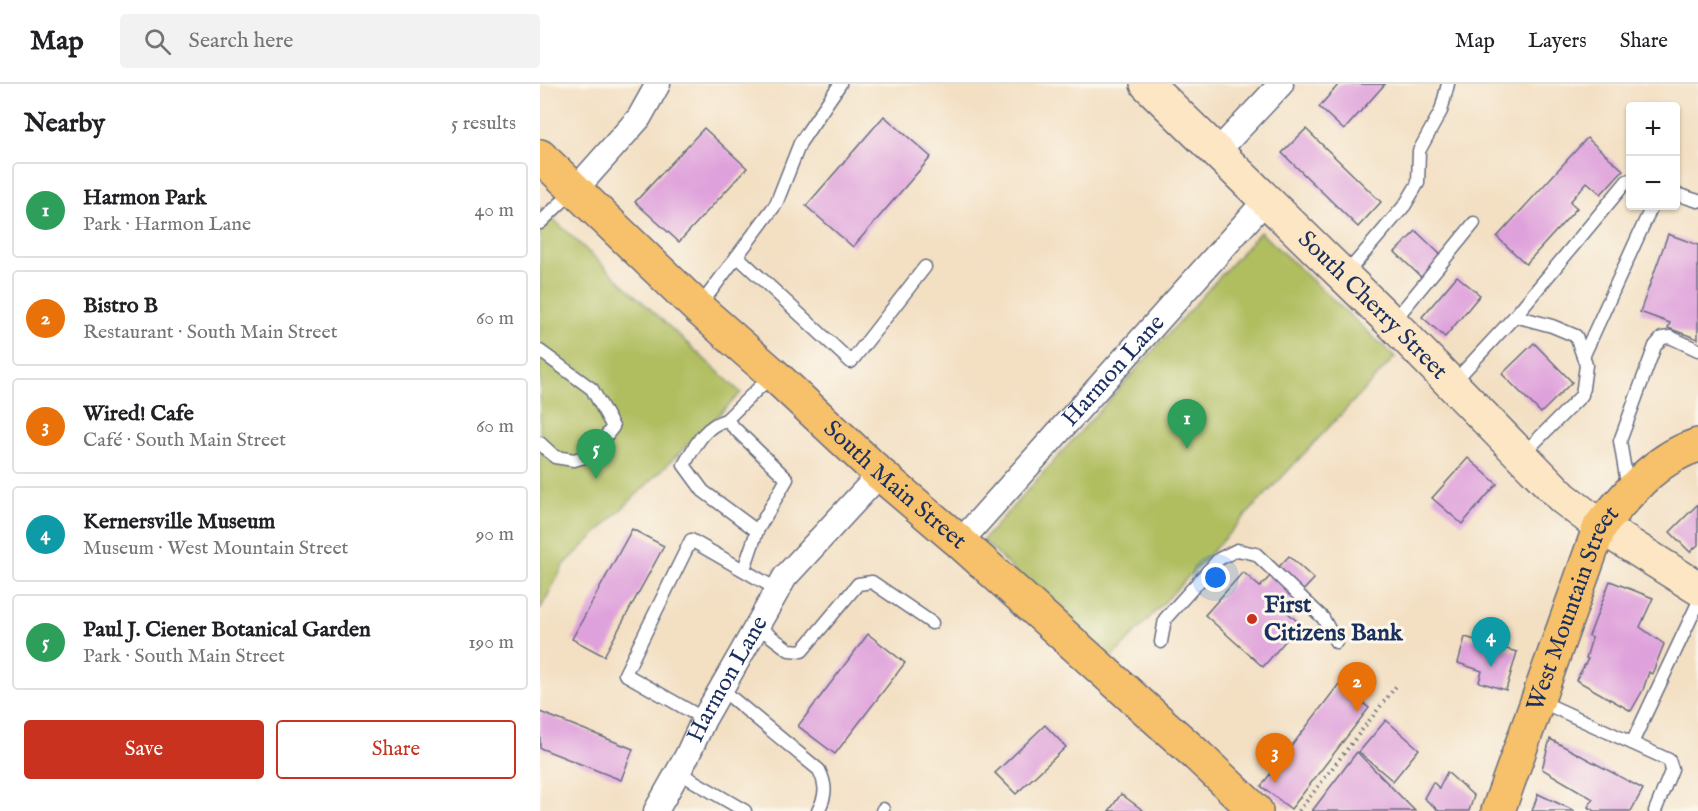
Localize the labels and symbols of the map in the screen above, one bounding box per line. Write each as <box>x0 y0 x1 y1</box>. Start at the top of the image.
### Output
street label: South Cherry Street <box>1291 224 1454 386</box>
street label: Harmon Lane <box>1055 308 1172 433</box>
pin: 1 <box>1168 400 1206 449</box>
street label: South Main Street <box>817 413 973 556</box>
pin: 5 <box>576 430 616 479</box>
street label: West Mountain Street <box>1520 499 1626 715</box>
your location <box>1201 563 1230 592</box>
place label: First Citizens Bank <box>1264 590 1404 649</box>
street label: Harmon Lane <box>680 610 775 747</box>
marker: First Citizens Bank <box>1245 612 1259 626</box>
pin: 4 <box>1472 618 1510 667</box>
pin: 2 <box>1338 662 1376 712</box>
pin: 3 <box>1256 734 1294 783</box>

